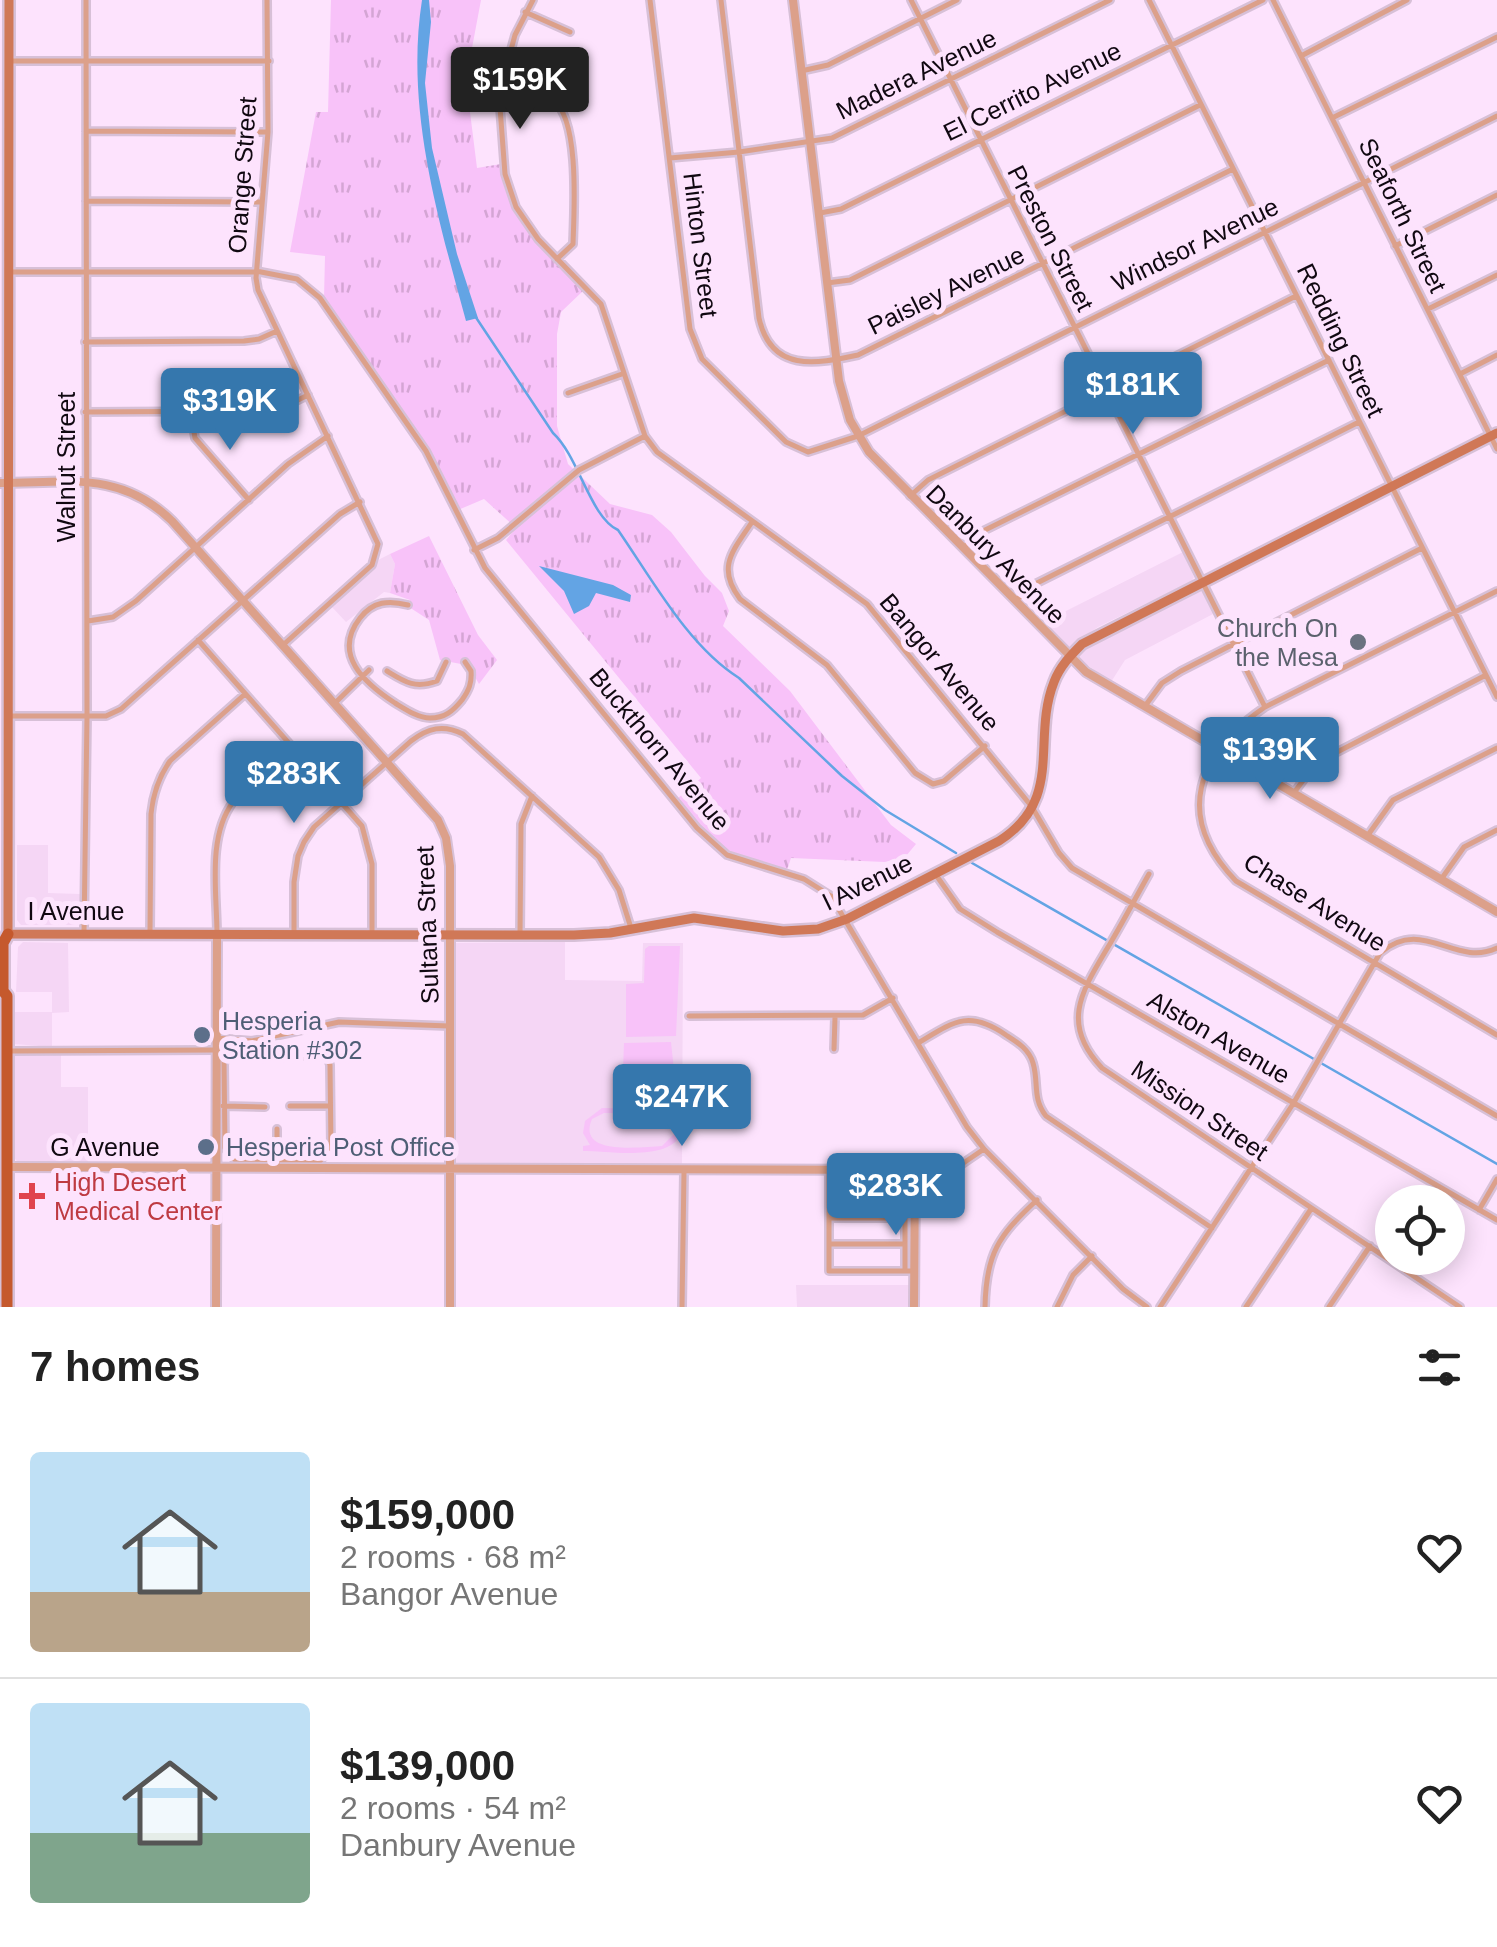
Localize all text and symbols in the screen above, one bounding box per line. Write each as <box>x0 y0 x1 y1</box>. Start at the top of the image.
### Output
street label: Madera Avenue <box>831 23 1001 125</box>
street label: El Cerrito Avenue <box>939 36 1125 146</box>
pin: $159K <box>450 47 590 132</box>
text: $159K <box>473 61 567 97</box>
street label: Orange Street <box>223 96 261 254</box>
street label: Seaforth Street <box>1354 133 1452 297</box>
street label: Preston Street <box>1002 160 1100 316</box>
street label: Hinton Street <box>678 171 724 319</box>
street label: Windsor Avenue <box>1107 192 1283 296</box>
street label: Paisley Avenue <box>863 240 1029 340</box>
street label: Redding Street <box>1292 259 1390 421</box>
pin: $181K <box>1063 352 1203 437</box>
text: $181K <box>1086 366 1180 402</box>
pin: $319K <box>160 368 300 453</box>
text: $319K <box>183 382 277 418</box>
street label: Walnut Street <box>52 392 80 542</box>
street label: Danbury Avenue <box>921 479 1071 629</box>
street label: Bangor Avenue <box>874 588 1006 736</box>
place label: Church On the Mesa <box>1217 614 1338 671</box>
marker: Church On the Mesa <box>1347 631 1369 653</box>
street label: Buckthorn Avenue <box>584 662 736 836</box>
pin: $139K <box>1200 717 1340 802</box>
text: $139K <box>1223 731 1317 767</box>
pin: $283K <box>224 741 364 826</box>
text: $283K <box>247 755 341 791</box>
street label: Sultana Street <box>410 845 444 1005</box>
street label: Chase Avenue <box>1239 847 1391 957</box>
street label: I Avenue <box>817 848 917 916</box>
street label: I Avenue <box>28 897 124 925</box>
street label: Alston Avenue <box>1143 985 1295 1089</box>
place label: Hesperia Station #302 <box>222 1007 362 1064</box>
marker: Hesperia Station #302 <box>191 1024 213 1046</box>
street label: Mission Street <box>1127 1054 1274 1166</box>
pin: $247K <box>612 1064 752 1149</box>
text: $247K <box>635 1078 729 1114</box>
street label: G Avenue <box>50 1133 160 1161</box>
place label: Hesperia Post Office <box>226 1133 455 1161</box>
marker: Hesperia Post Office <box>195 1136 217 1158</box>
pin: $283K <box>826 1153 966 1238</box>
text: $283K <box>849 1167 943 1203</box>
place label: High Desert Medical Center <box>54 1168 222 1225</box>
marker: High Desert Medical Center <box>19 1183 45 1209</box>
map controls <box>1375 1185 1465 1275</box>
button: locate <box>1375 1185 1465 1275</box>
icon: filters <box>1412 1340 1467 1395</box>
text: 7 homes <box>30 1343 200 1390</box>
text: $159,000 <box>340 1491 515 1538</box>
icon: home <box>110 1492 230 1612</box>
icon: heart <box>1412 1525 1467 1580</box>
text: 2 rooms · 68 m² <box>340 1539 566 1575</box>
text: Bangor Avenue <box>340 1576 558 1612</box>
text: $139,000 <box>340 1742 515 1789</box>
icon: home <box>110 1743 230 1863</box>
icon: heart <box>1412 1776 1467 1831</box>
text: 2 rooms · 54 m² <box>340 1790 566 1826</box>
text: Danbury Avenue <box>340 1827 576 1863</box>

